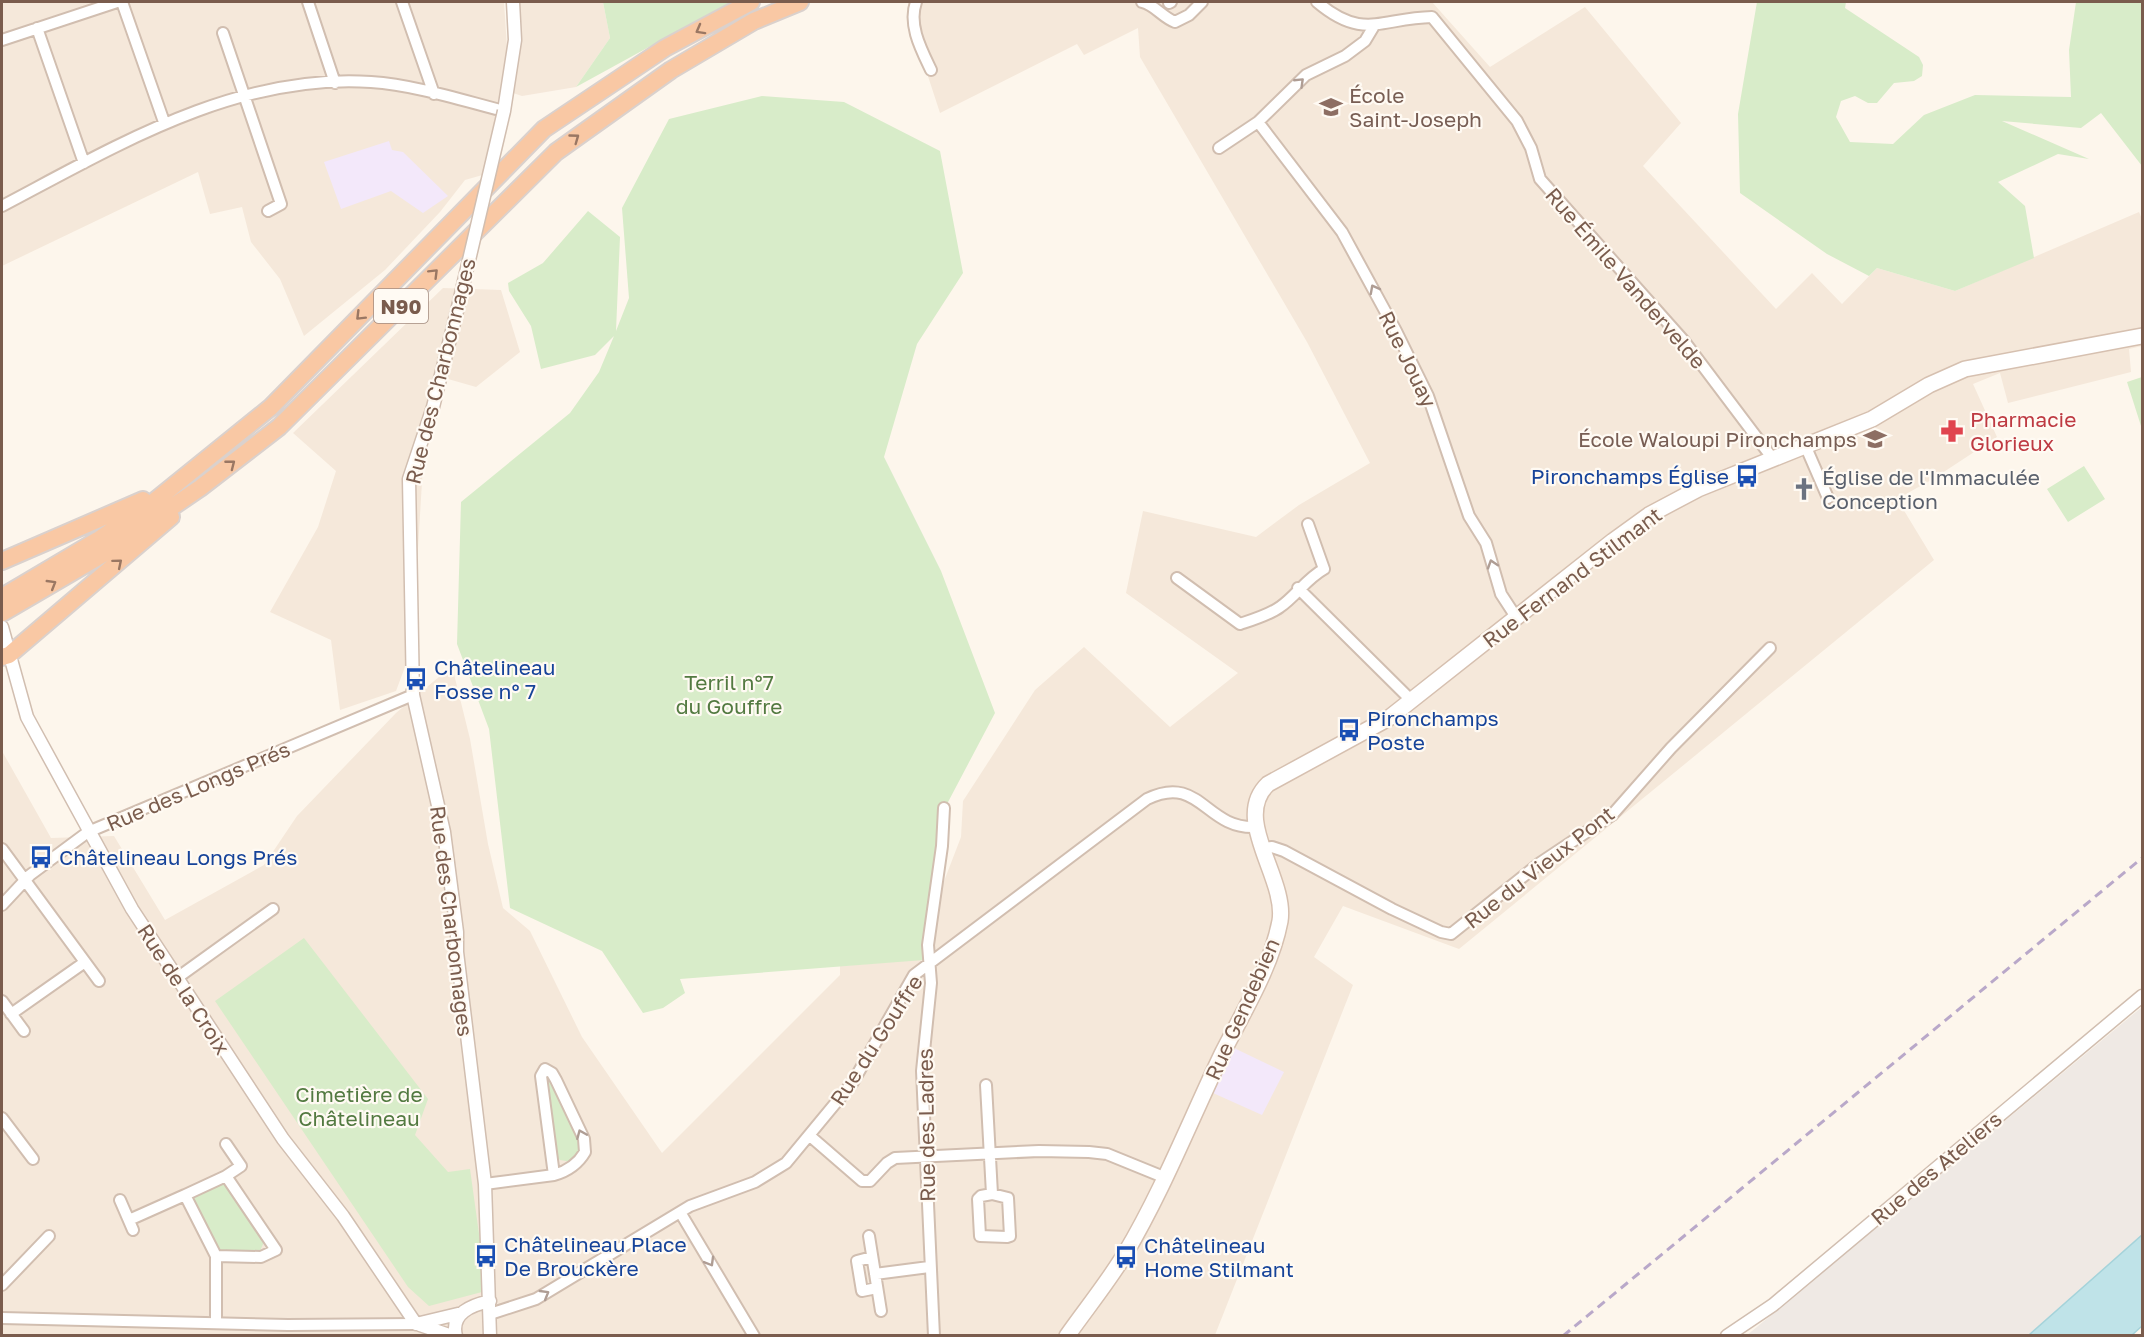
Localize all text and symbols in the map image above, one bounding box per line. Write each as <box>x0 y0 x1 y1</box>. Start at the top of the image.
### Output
one-way arrow <box>695 22 706 34</box>
one-way arrow <box>1293 78 1303 89</box>
place label: École Saint-Joseph <box>1349 82 1482 132</box>
school or university icon: École Saint-Joseph <box>1318 94 1344 120</box>
one-way arrow <box>569 134 580 145</box>
street label: Rue Émile Vandervelde <box>1540 182 1712 374</box>
street label: Rue des Charbonnages <box>399 255 481 487</box>
one-way arrow <box>427 269 438 280</box>
one-way arrow <box>1370 285 1381 295</box>
road number: N90 <box>374 289 428 323</box>
street label: Rue Jouay <box>1373 306 1443 412</box>
one-way arrow <box>357 309 368 320</box>
place label: Pharmacie Glorieux <box>1970 406 2076 456</box>
pharmacy icon: Pharmacie Glorieux <box>1939 418 1965 444</box>
place label: École Waloupi Pironchamps <box>1578 426 1857 452</box>
school or university icon: École Waloupi Pironchamps <box>1862 426 1888 452</box>
one-way arrow <box>225 460 236 471</box>
place label: Pironchamps Église <box>1531 463 1729 489</box>
bus stop icon: Pironchamps Église <box>1734 463 1760 489</box>
place label: Église de l'Immaculée Conception <box>1822 464 2040 514</box>
church icon: Église de l'Immaculée Conception <box>1791 476 1817 502</box>
street label: Rue Fernand Stilmant <box>1477 501 1667 653</box>
one-way arrow <box>1487 559 1500 570</box>
one-way arrow <box>111 560 122 571</box>
one-way arrow <box>46 580 56 592</box>
place label: Châtelineau Fosse n° 7 <box>434 654 555 704</box>
bus stop icon: Châtelineau Fosse n° 7 <box>403 666 429 692</box>
park label: Terril n°7 du Gouffre <box>676 669 782 719</box>
place label: Pironchamps Poste <box>1367 705 1499 755</box>
bus stop icon: Pironchamps Poste <box>1336 717 1362 743</box>
street label: Rue des Longs Prés <box>102 736 294 836</box>
street label: Rue du Vieux Pont <box>1459 800 1619 934</box>
street label: Rue des Charbonnages <box>425 804 479 1038</box>
bus stop icon: Châtelineau Longs Prés <box>28 844 54 870</box>
place label: Châtelineau Longs Prés <box>59 844 297 870</box>
street label: Rue de la Croix <box>132 919 236 1059</box>
street label: Rue Gendebien <box>1199 934 1285 1084</box>
street label: Rue du Gouffre <box>824 970 928 1110</box>
street label: Rue des Ladres <box>912 1048 940 1202</box>
park label: Cimetière de Châtelineau <box>295 1081 423 1131</box>
street label: Rue des Ateliers <box>1865 1106 2007 1230</box>
one-way arrow <box>576 1130 588 1141</box>
place label: Châtelineau Place De Brouckère <box>504 1231 687 1281</box>
place label: Châtelineau Home Stilmant <box>1144 1232 1294 1282</box>
bus stop icon: Châtelineau Place De Brouckère <box>473 1243 499 1269</box>
bus stop icon: Châtelineau Home Stilmant <box>1113 1244 1139 1270</box>
one-way arrow <box>703 1256 715 1266</box>
one-way arrow <box>539 1290 549 1301</box>

